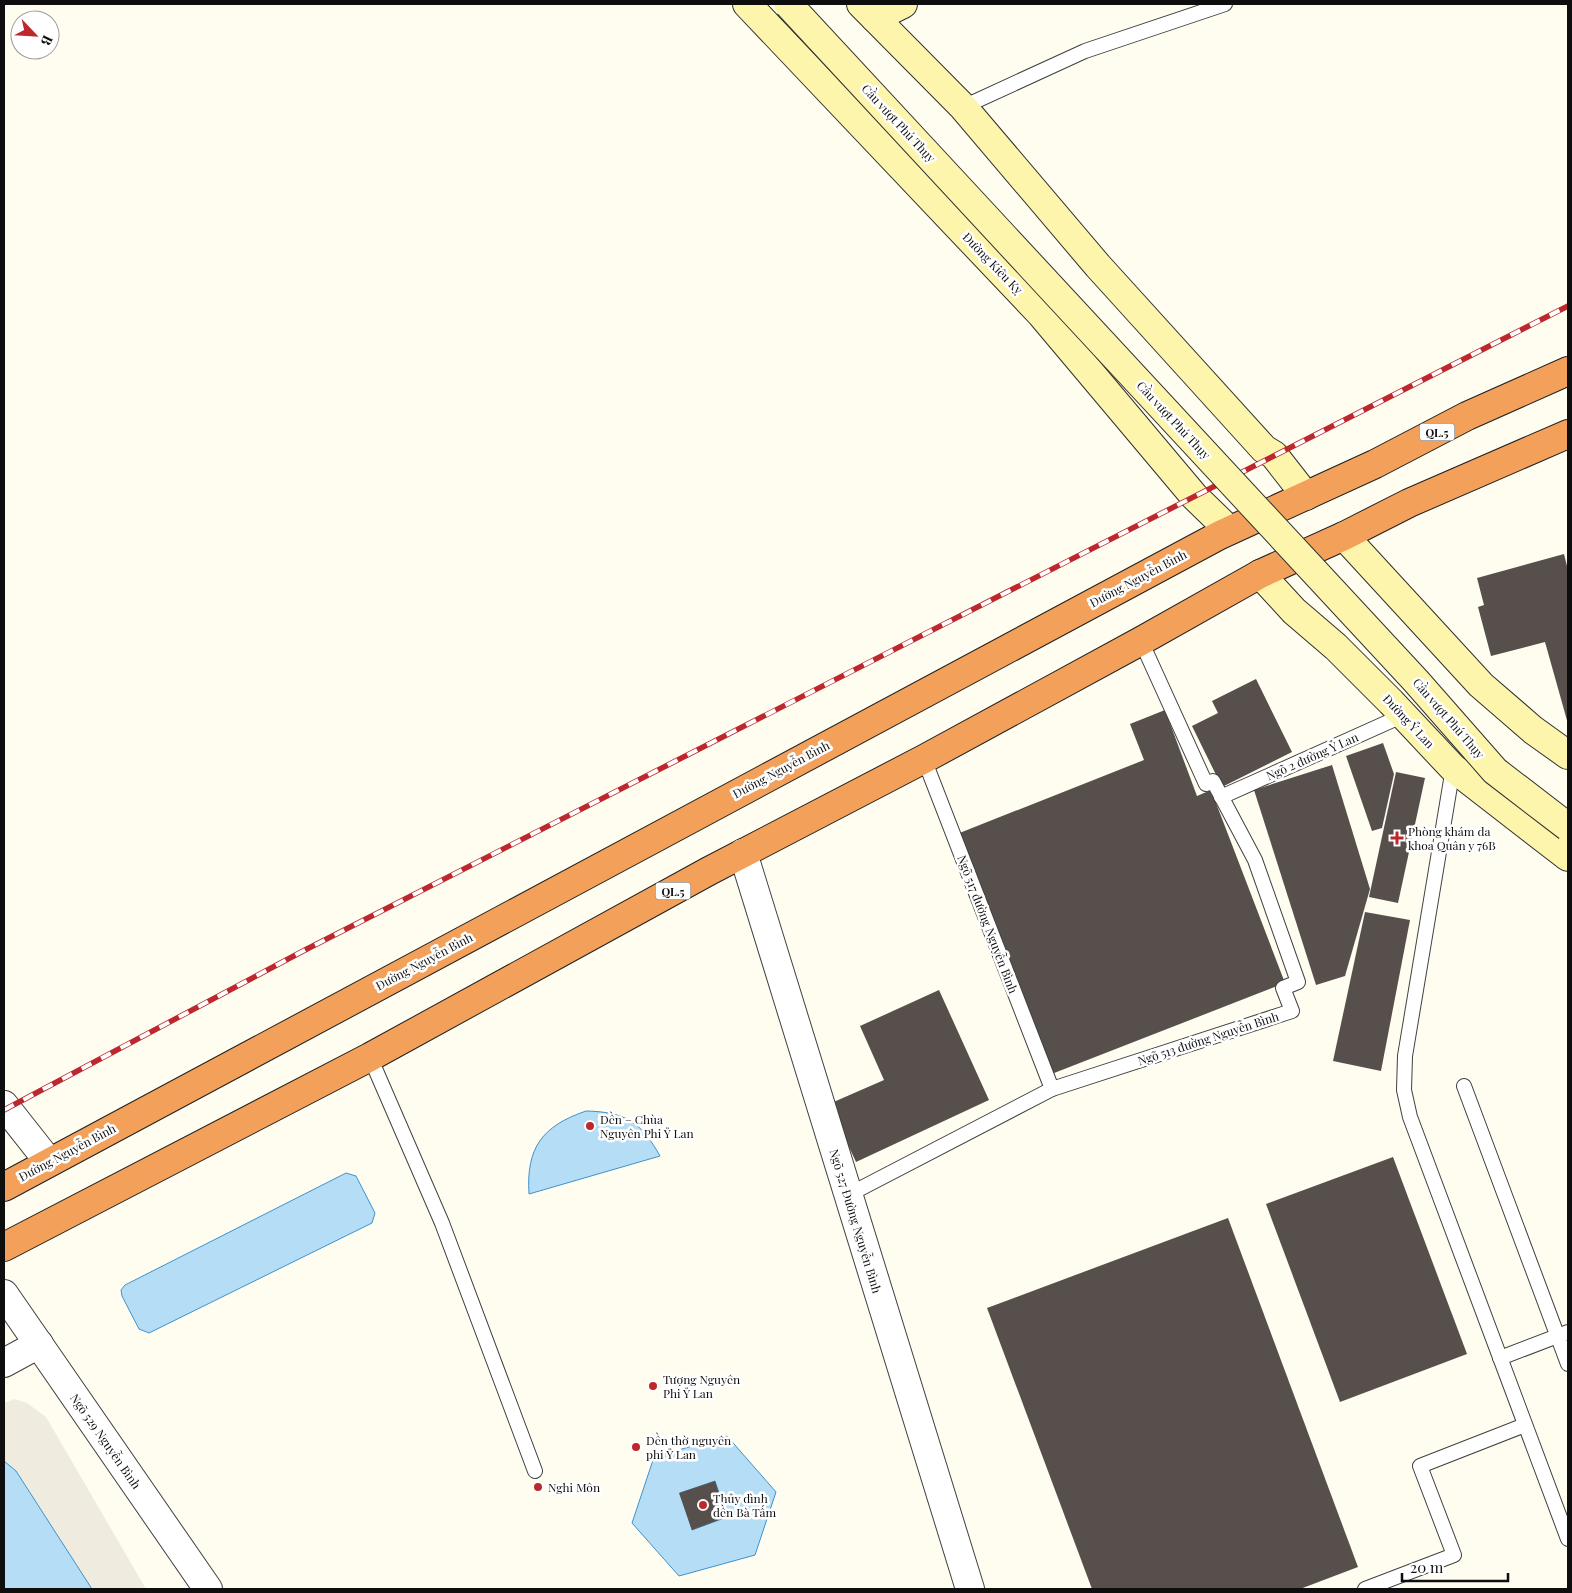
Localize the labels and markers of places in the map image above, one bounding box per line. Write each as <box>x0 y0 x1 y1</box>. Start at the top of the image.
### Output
place label: Phòng khám đa khoa Quân y 76B <box>1408 823 1496 853</box>
marker: Phòng khám đa khoa Quân y 76B <box>1390 831 1404 845</box>
place label: Đền – Chùa Nguyên Phi Ỷ Lan <box>600 1111 694 1141</box>
marker: Đền – Chùa Nguyên Phi Ỷ Lan <box>584 1120 596 1132</box>
place label: Tượng Nguyên Phi Ỷ Lan <box>663 1371 740 1401</box>
marker: Tượng Nguyên Phi Ỷ Lan <box>647 1380 659 1392</box>
place label: Đền thờ nguyên phi Ỷ Lan <box>646 1432 731 1462</box>
marker: Đền thờ nguyên phi Ỷ Lan <box>630 1441 642 1453</box>
place label: Nghi Môn <box>548 1479 600 1495</box>
marker: Nghi Môn <box>532 1481 544 1493</box>
place label: Thủy đình đền Bà Tấm <box>713 1490 776 1520</box>
marker: Thủy đình đền Bà Tấm <box>697 1499 709 1511</box>

